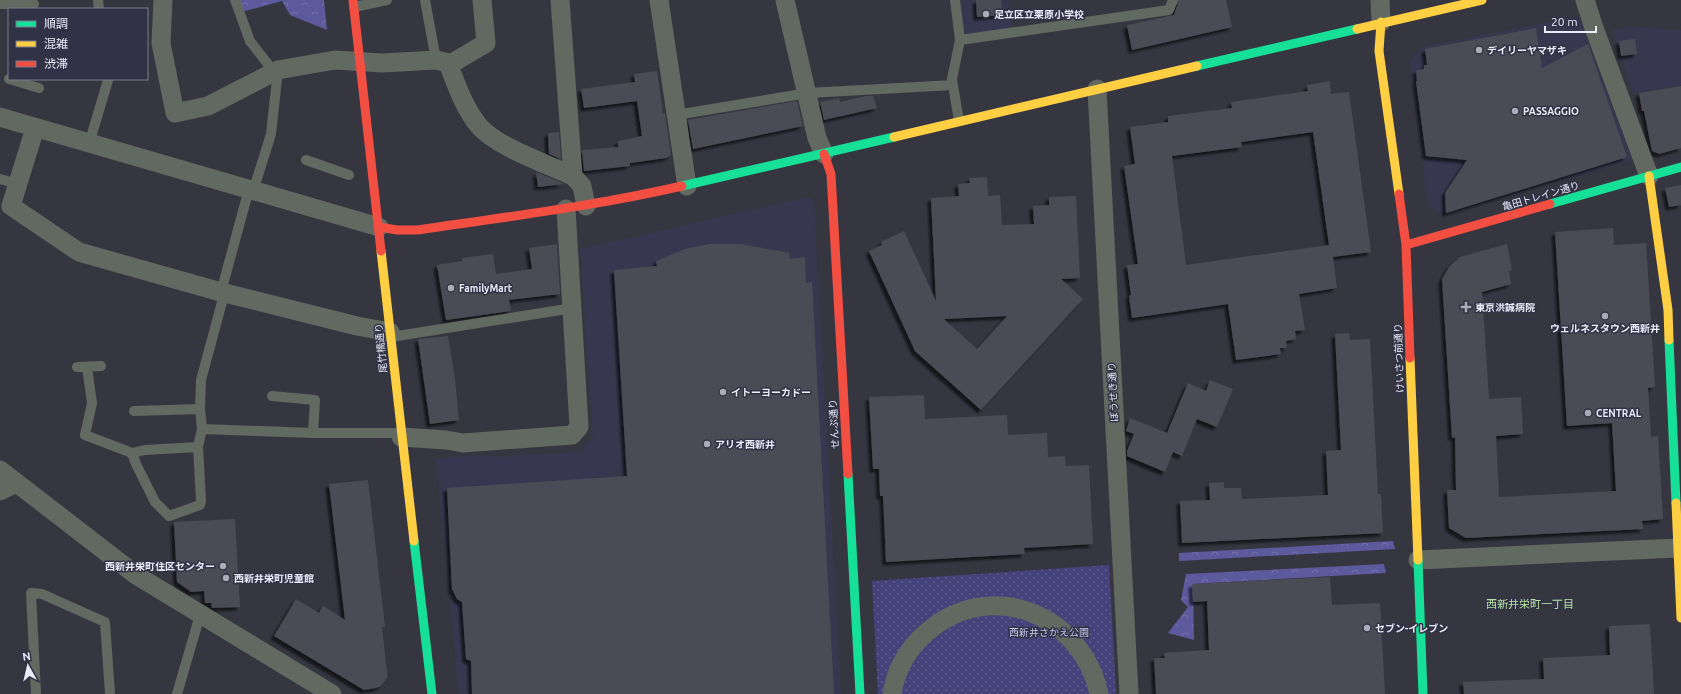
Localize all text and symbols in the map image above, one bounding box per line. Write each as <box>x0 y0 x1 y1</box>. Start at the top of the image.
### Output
legend <box>8 8 148 80</box>
scale bar <box>1545 8 1596 34</box>
marker: 足立区立栗原小学校 <box>981 9 991 19</box>
place label: 足立区立栗原小学校 <box>994 9 1084 20</box>
text: 20 m <box>1551 15 1578 28</box>
text: 順調 <box>44 17 68 30</box>
text: 混雑 <box>44 37 68 50</box>
marker: デイリーヤマザキ <box>1474 45 1484 55</box>
place label: デイリーヤマザキ <box>1487 45 1567 56</box>
text: 渋滞 <box>44 57 68 70</box>
marker: PASSAGGIO <box>1510 106 1520 116</box>
place label: PASSAGGIO <box>1523 106 1579 117</box>
street label: 亀田トレイン通り <box>1501 180 1581 212</box>
marker: FamilyMart <box>446 283 456 293</box>
place label: FamilyMart <box>459 283 513 294</box>
marker: 東京洪誠病院 <box>1460 301 1472 313</box>
place label: 東京洪誠病院 <box>1475 302 1535 313</box>
marker: ウェルネスタウン西新井 <box>1600 311 1610 321</box>
street label: 尾竹橋通り <box>373 323 389 373</box>
street label: けいさつ前通り <box>1392 323 1406 393</box>
place label: ウェルネスタウン西新井 <box>1550 323 1660 334</box>
street label: ぼうせき通り <box>1106 362 1120 422</box>
marker: イトーヨーカドー <box>718 387 728 397</box>
place label: イトーヨーカドー <box>731 387 811 398</box>
street label: せんぷ通り <box>827 399 841 449</box>
marker: CENTRAL <box>1583 408 1593 418</box>
place label: CENTRAL <box>1596 408 1642 419</box>
marker: アリオ西新井 <box>702 439 712 449</box>
place label: アリオ西新井 <box>715 439 775 450</box>
place label: 西新井栄町住区センター <box>105 561 215 572</box>
marker: 西新井栄町住区センター <box>218 561 228 571</box>
marker: 西新井栄町児童館 <box>221 573 231 583</box>
place label: 西新井栄町児童館 <box>234 573 314 584</box>
district label: 西新井栄町一丁目 <box>1486 598 1574 610</box>
marker: セブン-イレブン <box>1362 623 1372 633</box>
place label: セブン-イレブン <box>1375 623 1448 634</box>
park label: 西新井さかえ公園 <box>1009 627 1089 638</box>
north arrow <box>8 646 48 686</box>
text: N <box>22 650 32 663</box>

